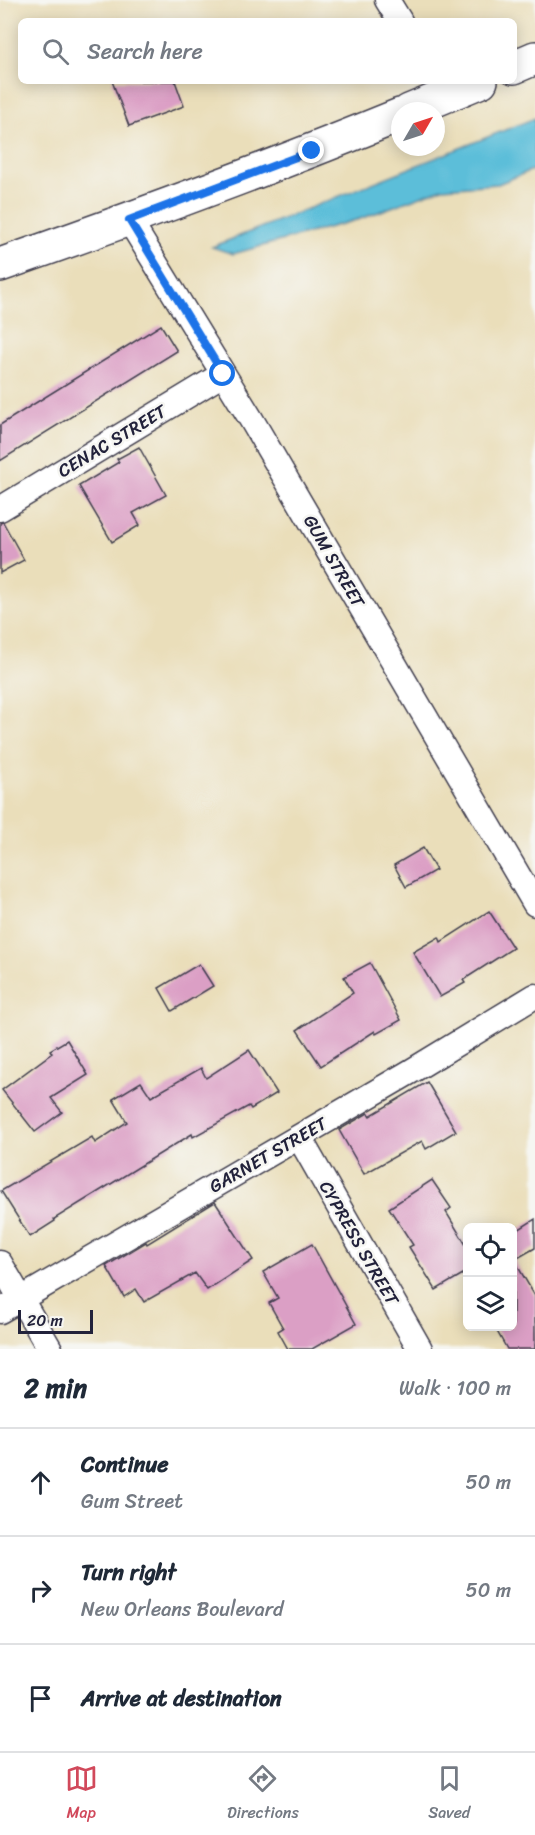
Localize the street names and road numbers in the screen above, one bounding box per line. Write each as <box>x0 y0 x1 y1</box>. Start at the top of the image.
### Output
street label: CENAC STREET <box>51 395 174 486</box>
street label: GUM STREET <box>294 509 374 614</box>
street label: GARNET STREET <box>203 1107 334 1202</box>
street label: CYPRESS STREET <box>310 1175 408 1312</box>

